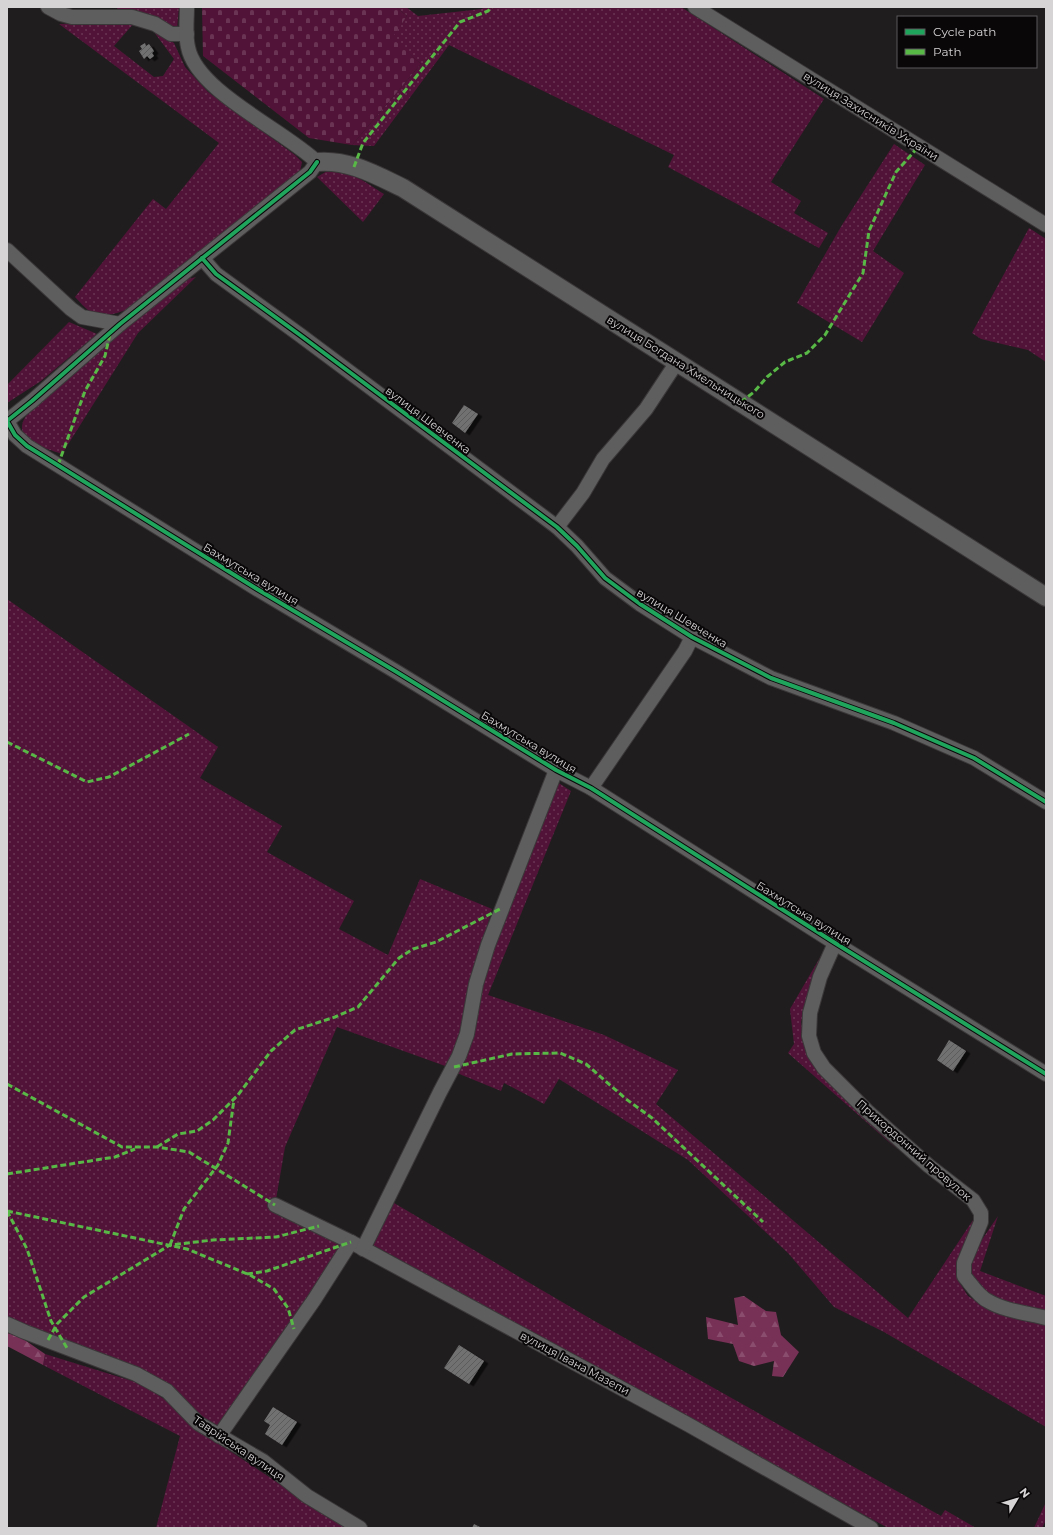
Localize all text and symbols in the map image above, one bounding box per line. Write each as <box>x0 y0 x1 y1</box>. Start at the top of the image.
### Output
legend <box>897 16 1037 68</box>
text: Cycle path <box>933 24 996 39</box>
text: Path <box>933 44 962 59</box>
street label: вулиця Захисників України <box>801 69 941 163</box>
street label: вулиця Богдана Хмельницького <box>604 312 768 422</box>
street label: вулиця Шевченка <box>383 383 473 457</box>
street label: Бахмутська вулиця <box>201 540 301 608</box>
street label: вулиця Шевченка <box>634 585 730 651</box>
street label: Бахмутська вулиця <box>479 708 579 776</box>
street label: Бахмутська вулиця <box>754 878 854 948</box>
street label: Прикордонний провулок <box>854 1097 974 1204</box>
street label: вулиця Івана Мазепи <box>518 1328 632 1398</box>
street label: Таврійська вулиця <box>191 1412 287 1484</box>
north arrow <box>997 1479 1037 1519</box>
text: N <box>1017 1485 1033 1501</box>

